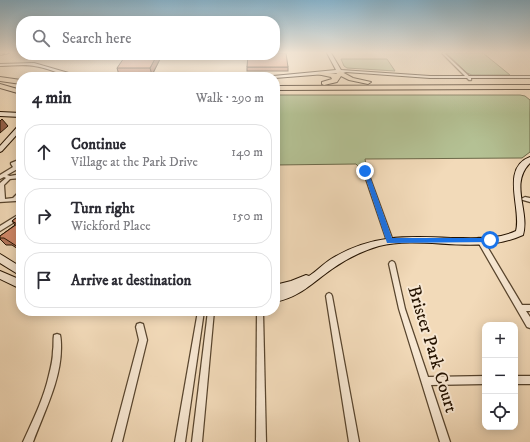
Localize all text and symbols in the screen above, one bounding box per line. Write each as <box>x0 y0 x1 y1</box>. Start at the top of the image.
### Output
search box <box>16 16 280 60</box>
icon: search <box>30 27 52 49</box>
text: Search here <box>62 29 131 48</box>
text: 4 min <box>32 87 71 109</box>
text: Walk · 290 m <box>196 90 264 106</box>
text: Continue <box>71 135 126 154</box>
icon: ahead <box>33 141 55 163</box>
text: 140 m <box>231 144 263 160</box>
text: Village at the Park Drive <box>71 154 198 170</box>
route end <box>356 162 374 180</box>
text: Turn right <box>71 199 134 218</box>
icon: right <box>33 205 55 227</box>
text: 150 m <box>232 208 263 224</box>
text: Wickford Place <box>71 218 151 234</box>
route start <box>481 231 499 249</box>
icon: arrive <box>33 269 55 291</box>
text: Arrive at destination <box>71 271 191 290</box>
street label: Brister Park Court <box>402 283 462 416</box>
map controls <box>482 322 518 430</box>
button: + <box>482 322 518 358</box>
button: − <box>482 358 518 394</box>
button: locate <box>482 394 518 430</box>

